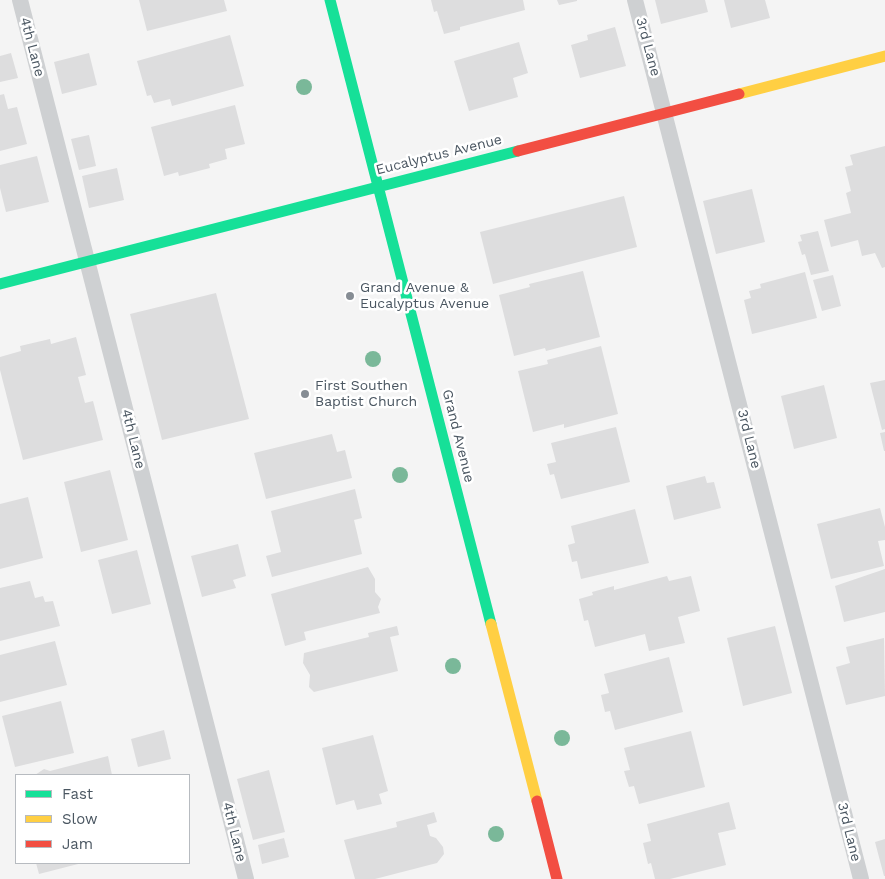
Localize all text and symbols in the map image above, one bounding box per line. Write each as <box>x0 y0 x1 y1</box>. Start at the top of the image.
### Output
street label: 4th Lane <box>16 15 48 79</box>
street label: 3rd Lane <box>632 16 664 78</box>
street label: Eucalyptus Avenue <box>374 131 504 179</box>
place label: Grand Avenue & Eucalyptus Avenue <box>360 280 489 312</box>
marker: Grand Avenue & Eucalyptus Avenue <box>344 290 356 302</box>
place label: First Southen Baptist Church <box>315 378 417 411</box>
marker: First Southen Baptist Church <box>299 388 311 400</box>
street label: Grand Avenue <box>438 388 478 484</box>
street label: 4th Lane <box>117 407 149 471</box>
street label: 3rd Lane <box>734 408 764 470</box>
legend <box>15 774 190 864</box>
text: Fast <box>62 785 93 803</box>
street label: 4th Lane <box>218 800 250 864</box>
street label: 3rd Lane <box>834 801 864 863</box>
text: Slow <box>62 810 98 828</box>
text: Jam <box>62 835 93 853</box>

